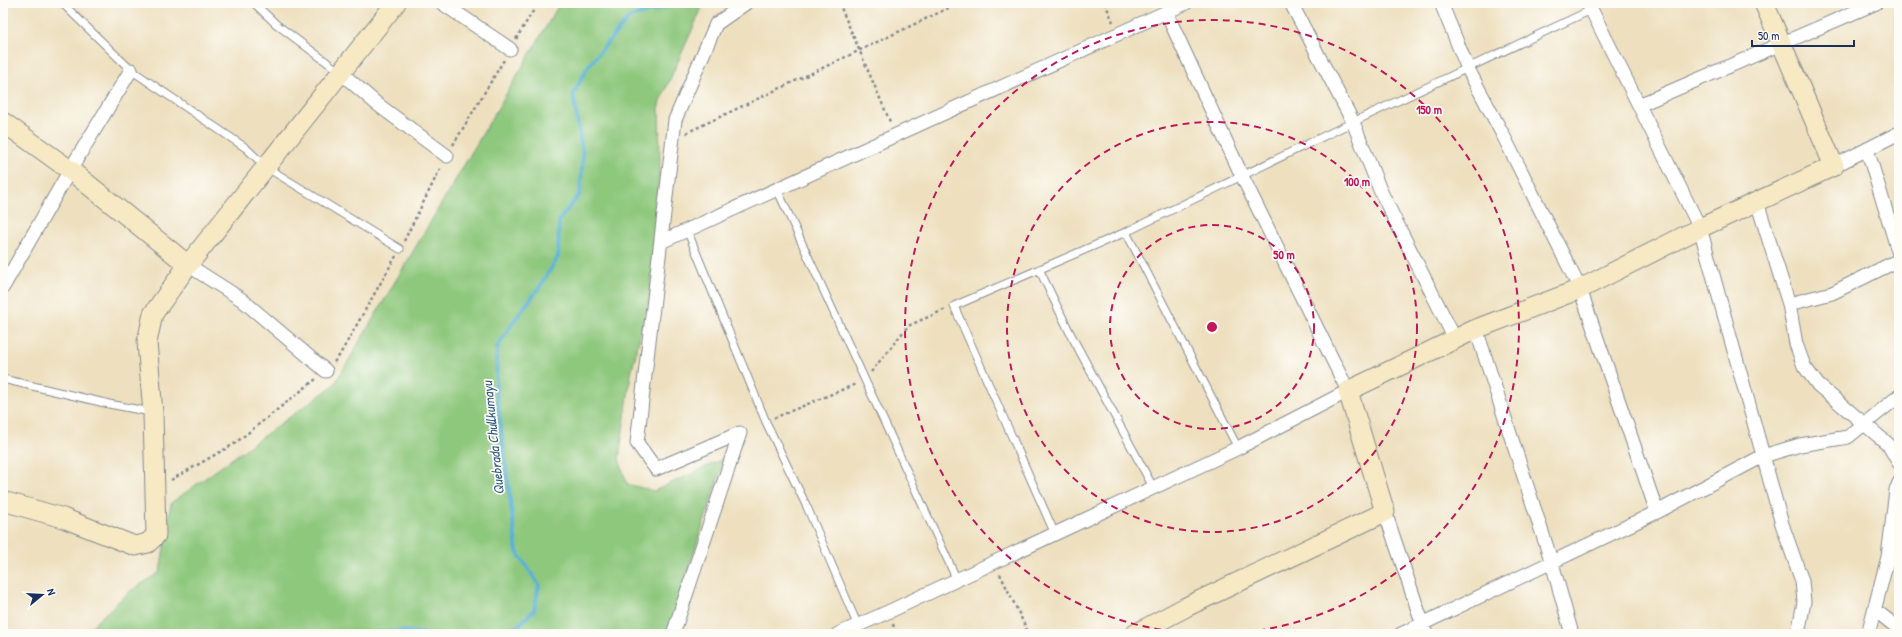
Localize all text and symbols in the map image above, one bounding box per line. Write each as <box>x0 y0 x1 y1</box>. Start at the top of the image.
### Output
scale bar <box>1752 22 1854 48</box>
text: 50 m <box>1758 27 1779 44</box>
text: 150 m <box>1416 101 1442 118</box>
text: 100 m <box>1344 173 1370 190</box>
text: 50 m <box>1273 246 1295 263</box>
centre of rings <box>1205 320 1219 334</box>
water label: Quebrada Chullkumayu <box>477 379 509 496</box>
north arrow <box>22 575 62 615</box>
text: N <box>44 587 59 597</box>

